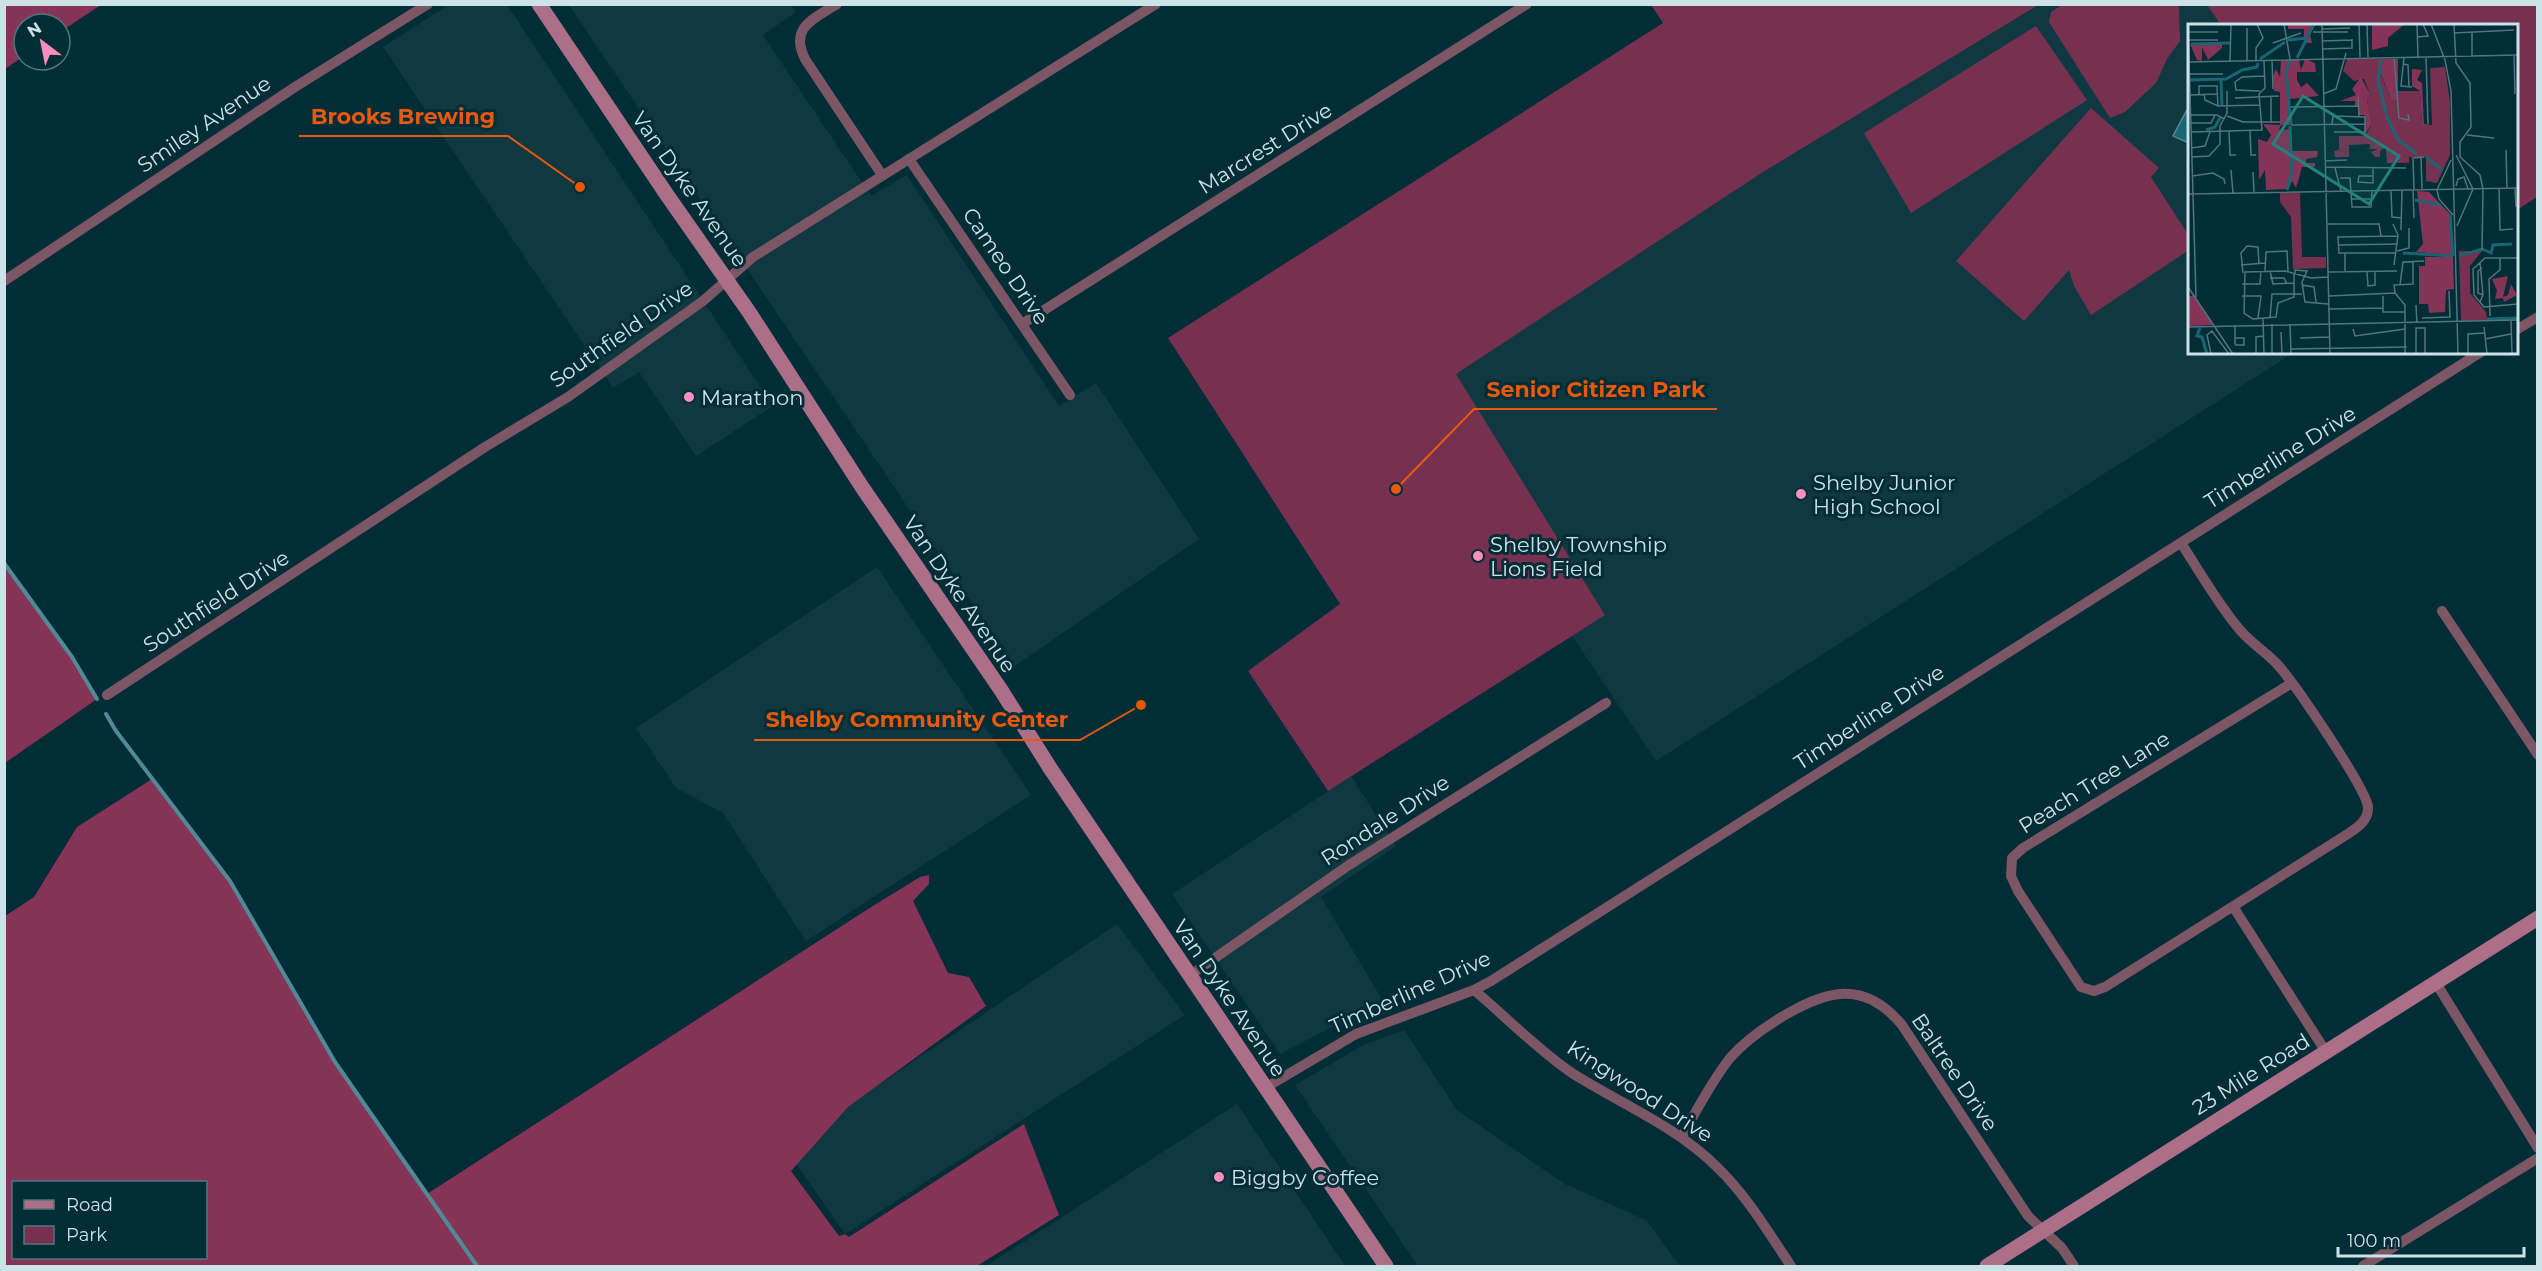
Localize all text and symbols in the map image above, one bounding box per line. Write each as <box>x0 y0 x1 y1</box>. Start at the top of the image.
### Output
north arrow <box>12 12 72 72</box>
text: N <box>24 18 45 41</box>
inset map <box>2188 24 2518 354</box>
street label: Smiley Avenue <box>133 70 275 178</box>
callout: Brooks Brewing <box>299 96 508 136</box>
street label: Marcrest Drive <box>1194 97 1336 199</box>
text: Brooks Brewing <box>311 103 495 130</box>
street label: Van Dyke Avenue <box>627 107 753 271</box>
street label: Cameo Drive <box>958 203 1054 329</box>
street label: Southfield Drive <box>545 275 697 393</box>
callout: Senior Citizen Park <box>1474 369 1717 409</box>
text: Senior Citizen Park <box>1487 376 1706 403</box>
place label: Marathon <box>701 385 804 410</box>
marker: Marathon <box>682 390 696 404</box>
street label: Timberline Drive <box>2200 400 2360 514</box>
place label: Shelby Junior High School <box>1813 470 1955 519</box>
marker: Shelby Junior High School <box>1794 487 1808 501</box>
street label: Van Dyke Avenue <box>898 511 1022 677</box>
place label: Shelby Township Lions Field <box>1490 532 1667 581</box>
street label: Southfield Drive <box>138 545 294 657</box>
marker: Shelby Township Lions Field <box>1471 549 1485 563</box>
street label: Timberline Drive <box>1789 659 1949 775</box>
callout: Shelby Community Center <box>754 700 1080 740</box>
text: Shelby Community Center <box>766 706 1068 733</box>
street label: Peach Tree Lane <box>2014 725 2174 839</box>
street label: Rondale Drive <box>1316 769 1454 871</box>
street label: Van Dyke Avenue <box>1168 915 1292 1081</box>
street label: Timberline Drive <box>1326 945 1494 1039</box>
street label: Baltree Drive <box>1907 1009 2003 1135</box>
street label: 23 Mile Road <box>2188 1028 2314 1120</box>
street label: Kingwood Drive <box>1563 1035 1717 1147</box>
place label: Biggby Coffee <box>1231 1165 1379 1190</box>
marker: Biggby Coffee <box>1212 1170 1226 1184</box>
legend <box>12 1181 207 1259</box>
text: Road <box>66 1194 113 1216</box>
scale bar <box>2338 1220 2524 1258</box>
text: Park <box>66 1224 107 1246</box>
text: 100 m <box>2347 1230 2401 1252</box>

